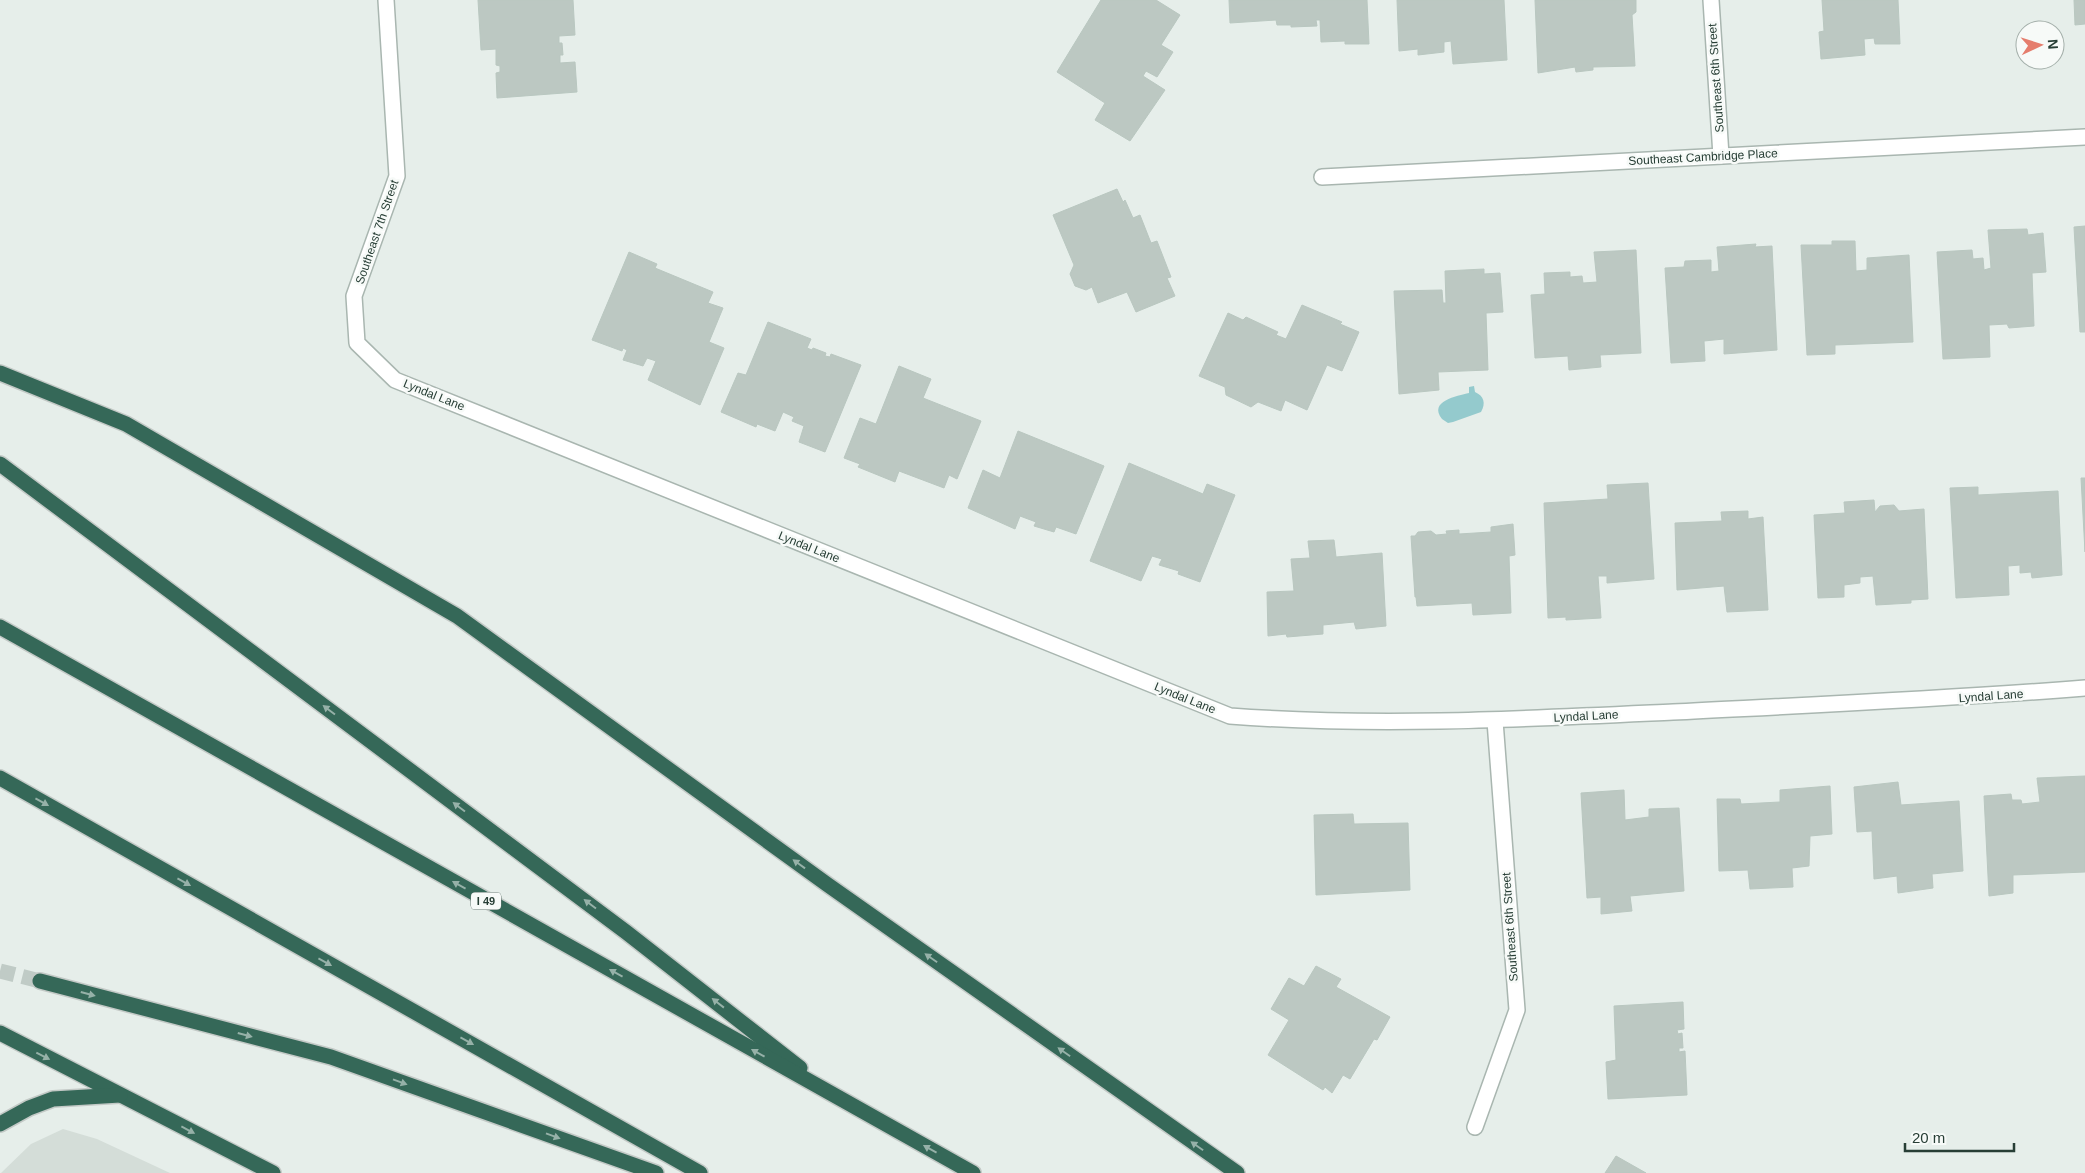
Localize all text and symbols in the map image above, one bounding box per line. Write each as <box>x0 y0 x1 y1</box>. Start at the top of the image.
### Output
north arrow <box>2015 20 2065 70</box>
street label: Southeast 6th Street <box>1705 22 1727 133</box>
text: N <box>2045 38 2061 50</box>
street label: Southeast Cambridge Place <box>1628 146 1778 168</box>
street label: Southeast 7th Street <box>353 177 402 286</box>
street label: Lyndal Lane <box>401 376 467 414</box>
street label: Lyndal Lane <box>776 528 842 566</box>
street label: Lyndal Lane <box>1152 679 1218 717</box>
street label: Lyndal Lane <box>1958 687 2024 705</box>
one-way arrow <box>322 705 336 715</box>
street label: Lyndal Lane <box>1553 707 1619 725</box>
one-way arrow <box>36 797 49 806</box>
one-way arrow <box>452 802 466 812</box>
one-way arrow <box>792 859 806 869</box>
street label: Southeast 6th Street <box>1499 871 1521 982</box>
one-way arrow <box>177 877 191 886</box>
one-way arrow <box>452 881 466 890</box>
road number: I 49 <box>471 892 501 909</box>
one-way arrow <box>583 899 596 909</box>
one-way arrow <box>924 953 938 963</box>
one-way arrow <box>319 957 332 966</box>
one-way arrow <box>609 969 623 978</box>
one-way arrow <box>80 990 95 998</box>
one-way arrow <box>712 998 725 1009</box>
one-way arrow <box>237 1031 252 1039</box>
one-way arrow <box>460 1037 474 1046</box>
one-way arrow <box>1057 1047 1071 1057</box>
one-way arrow <box>751 1048 764 1057</box>
one-way arrow <box>36 1052 50 1060</box>
one-way arrow <box>393 1078 408 1086</box>
scale bar <box>1905 1120 2014 1152</box>
one-way arrow <box>180 1126 195 1134</box>
text: 20 m <box>1912 1129 1945 1146</box>
one-way arrow <box>546 1133 561 1140</box>
one-way arrow <box>1190 1141 1203 1151</box>
one-way arrow <box>923 1145 937 1153</box>

